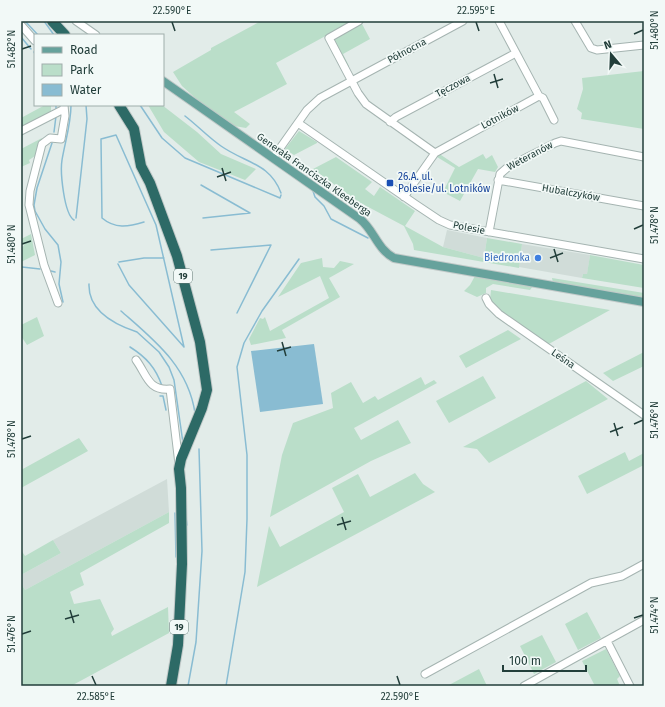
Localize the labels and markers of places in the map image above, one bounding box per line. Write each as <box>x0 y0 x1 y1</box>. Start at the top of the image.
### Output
place label: 26.A. ul. Polesie/ul. Lotników <box>398 171 490 195</box>
marker: 26.A. ul. Polesie/ul. Lotników <box>385 178 395 188</box>
place label: Biedronka <box>484 252 530 264</box>
marker: Biedronka <box>533 253 543 263</box>

